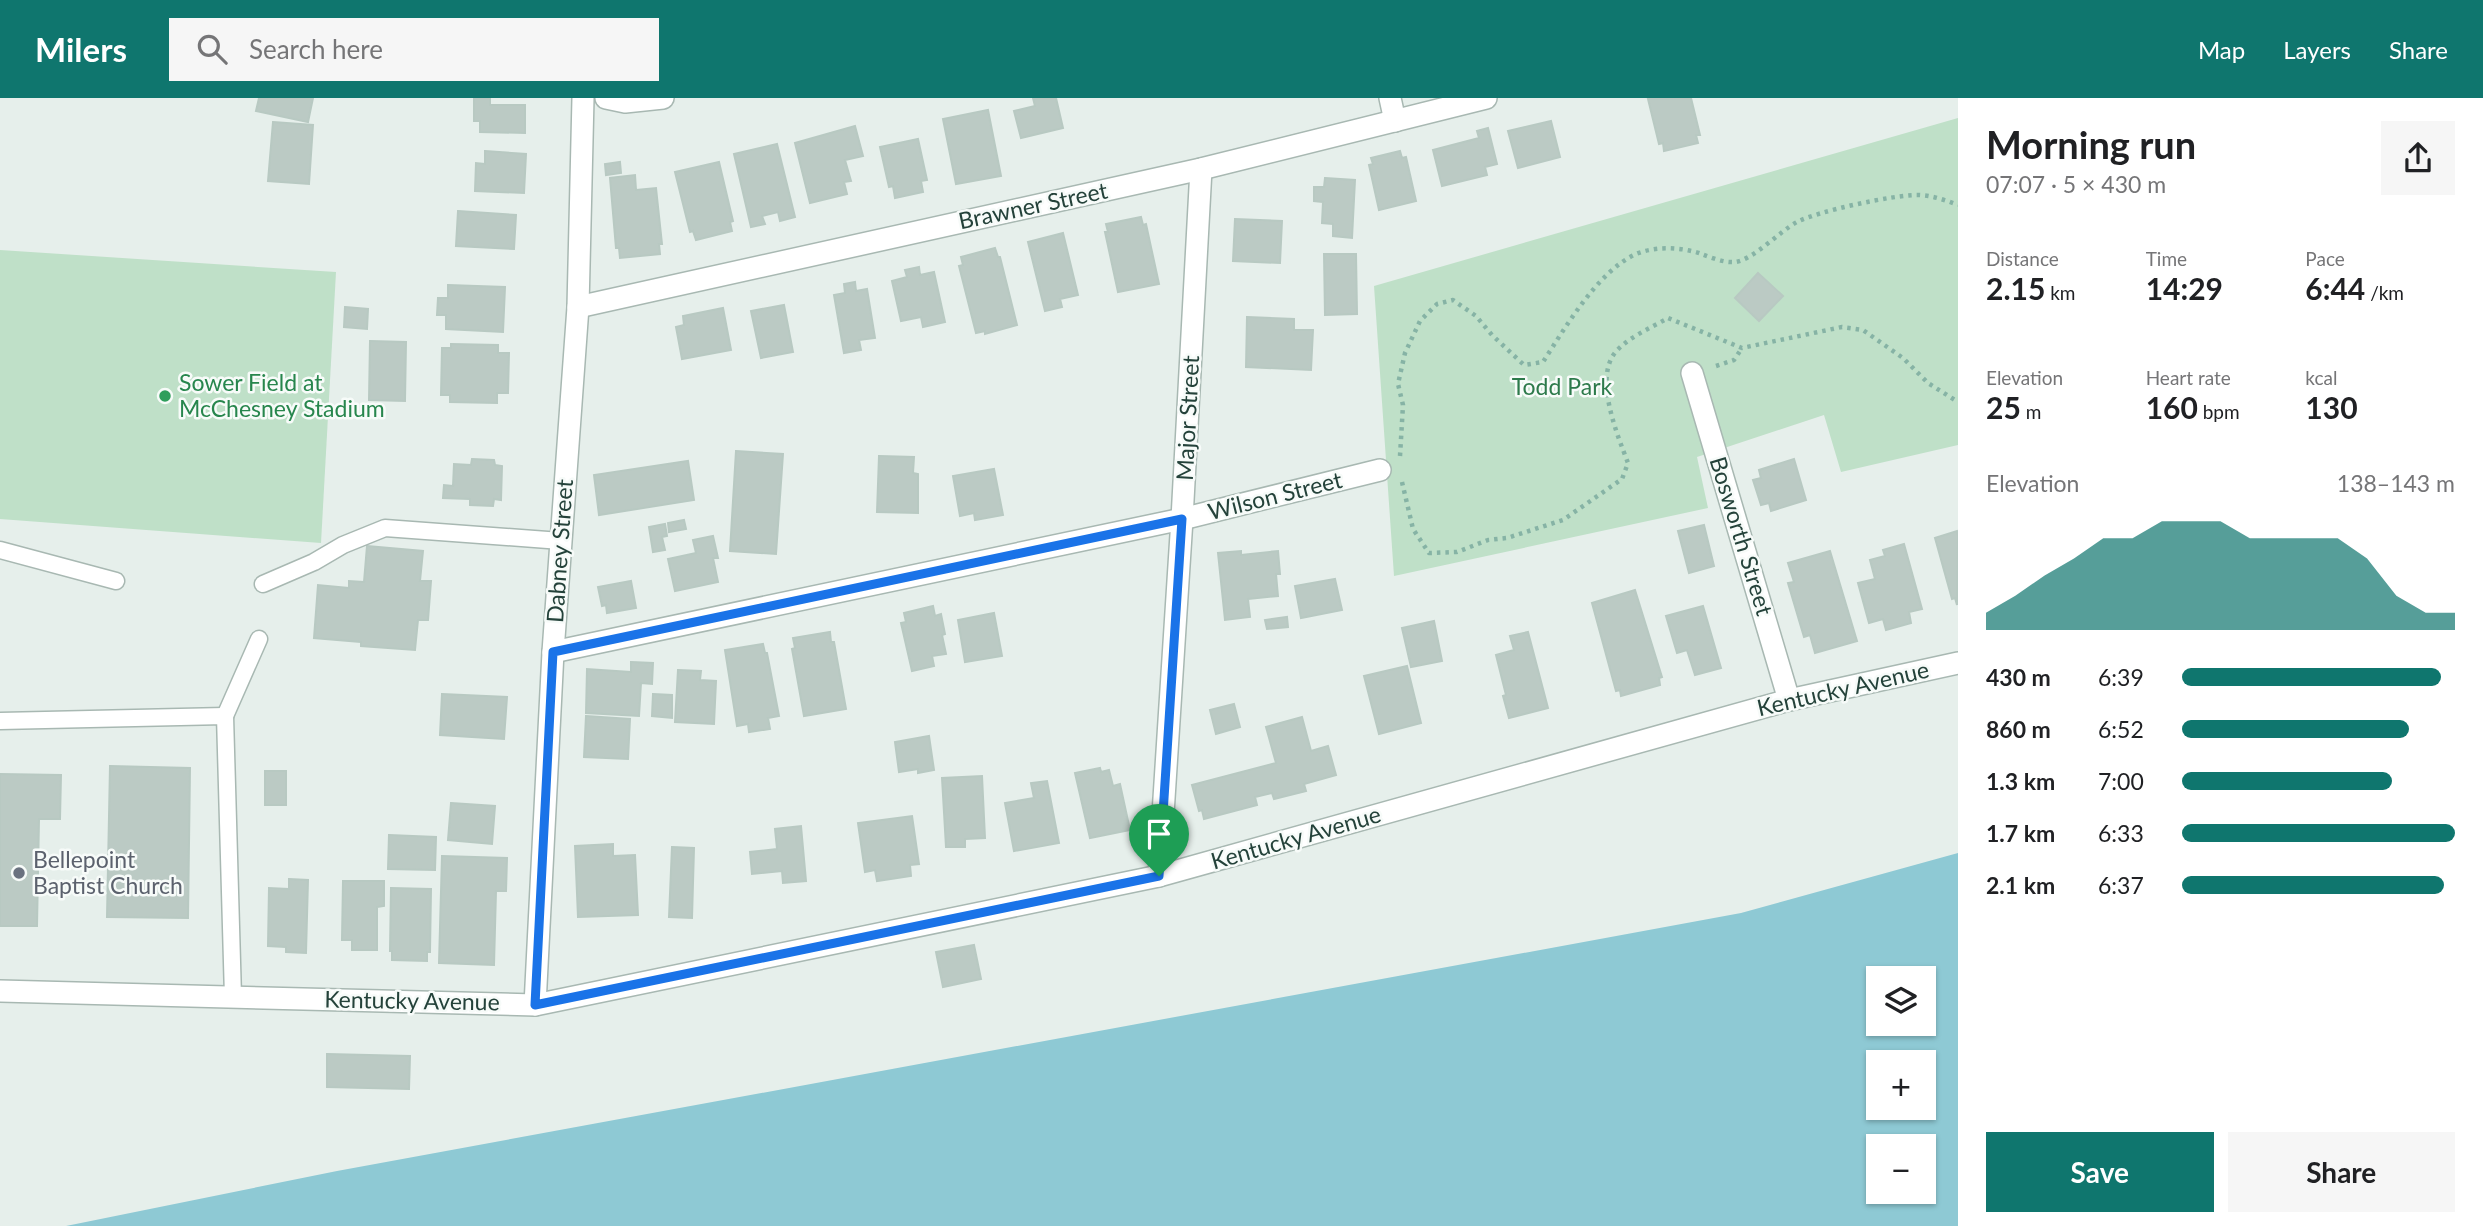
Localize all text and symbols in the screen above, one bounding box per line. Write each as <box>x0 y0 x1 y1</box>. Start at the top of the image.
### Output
search box <box>169 18 659 81</box>
text: Milers <box>35 29 127 69</box>
icon: search <box>193 30 231 68</box>
text: Search here <box>249 33 383 65</box>
text: Map <box>2198 35 2245 64</box>
text: Layers <box>2283 35 2351 64</box>
text: Share <box>2389 35 2448 64</box>
text: Morning run <box>1986 121 2196 167</box>
button: share <box>2381 121 2455 195</box>
text: 07:07 · 5 × 430 m <box>1986 170 2166 198</box>
street label: Brawner Street <box>956 175 1111 234</box>
text: Distance <box>1986 247 2059 270</box>
text: Time <box>2146 247 2187 270</box>
text: Pace <box>2305 247 2345 270</box>
text: 2.15 <box>1986 270 2045 306</box>
text: 14:29 <box>2146 270 2223 306</box>
text: 6:44 <box>2305 270 2365 306</box>
text: km <box>2045 281 2075 304</box>
text: /km <box>2365 281 2404 304</box>
street label: Major Street <box>1170 354 1204 481</box>
text: Elevation <box>1986 366 2063 389</box>
text: Heart rate <box>2146 366 2231 389</box>
text: kcal <box>2305 366 2337 389</box>
place label: Sower Field at McChesney Stadium <box>179 368 385 422</box>
park label: Todd Park <box>1512 372 1613 400</box>
marker: Sower Field at McChesney Stadium <box>157 388 173 404</box>
text: 25 <box>1986 389 2021 425</box>
text: 160 <box>2146 389 2198 425</box>
text: 130 <box>2305 389 2358 425</box>
text: m <box>2021 400 2041 423</box>
text: bpm <box>2198 400 2240 423</box>
street label: Bosworth Street <box>1705 453 1780 619</box>
street label: Wilson Street <box>1205 465 1345 525</box>
text: Elevation <box>1986 469 2079 497</box>
text: 138–143 m <box>2337 469 2455 497</box>
street label: Dabney Street <box>540 477 578 624</box>
street label: Kentucky Avenue <box>1754 655 1931 721</box>
text: 430 m <box>1986 663 2051 691</box>
text: 6:39 <box>2098 663 2144 691</box>
text: 860 m <box>1986 715 2051 743</box>
text: 6:52 <box>2098 715 2144 743</box>
text: 1.3 km <box>1986 767 2055 795</box>
text: 7:00 <box>2098 767 2144 795</box>
street label: Kentucky Avenue <box>1208 799 1384 875</box>
pin <box>1129 804 1189 876</box>
icon: arrive <box>1140 815 1178 853</box>
text: 1.7 km <box>1986 819 2055 847</box>
text: 6:33 <box>2098 819 2144 847</box>
place label: Bellepoint Baptist Church <box>33 845 183 899</box>
marker: Bellepoint Baptist Church <box>11 865 27 881</box>
text: 2.1 km <box>1986 871 2055 899</box>
text: 6:37 <box>2098 871 2144 899</box>
map controls <box>1866 966 1936 1204</box>
button: layers <box>1866 966 1936 1036</box>
street label: Kentucky Avenue <box>324 984 500 1016</box>
button: + <box>1866 1050 1936 1120</box>
button: Save <box>1986 1132 2214 1212</box>
button: Share <box>2228 1132 2455 1212</box>
button: − <box>1866 1134 1936 1204</box>

